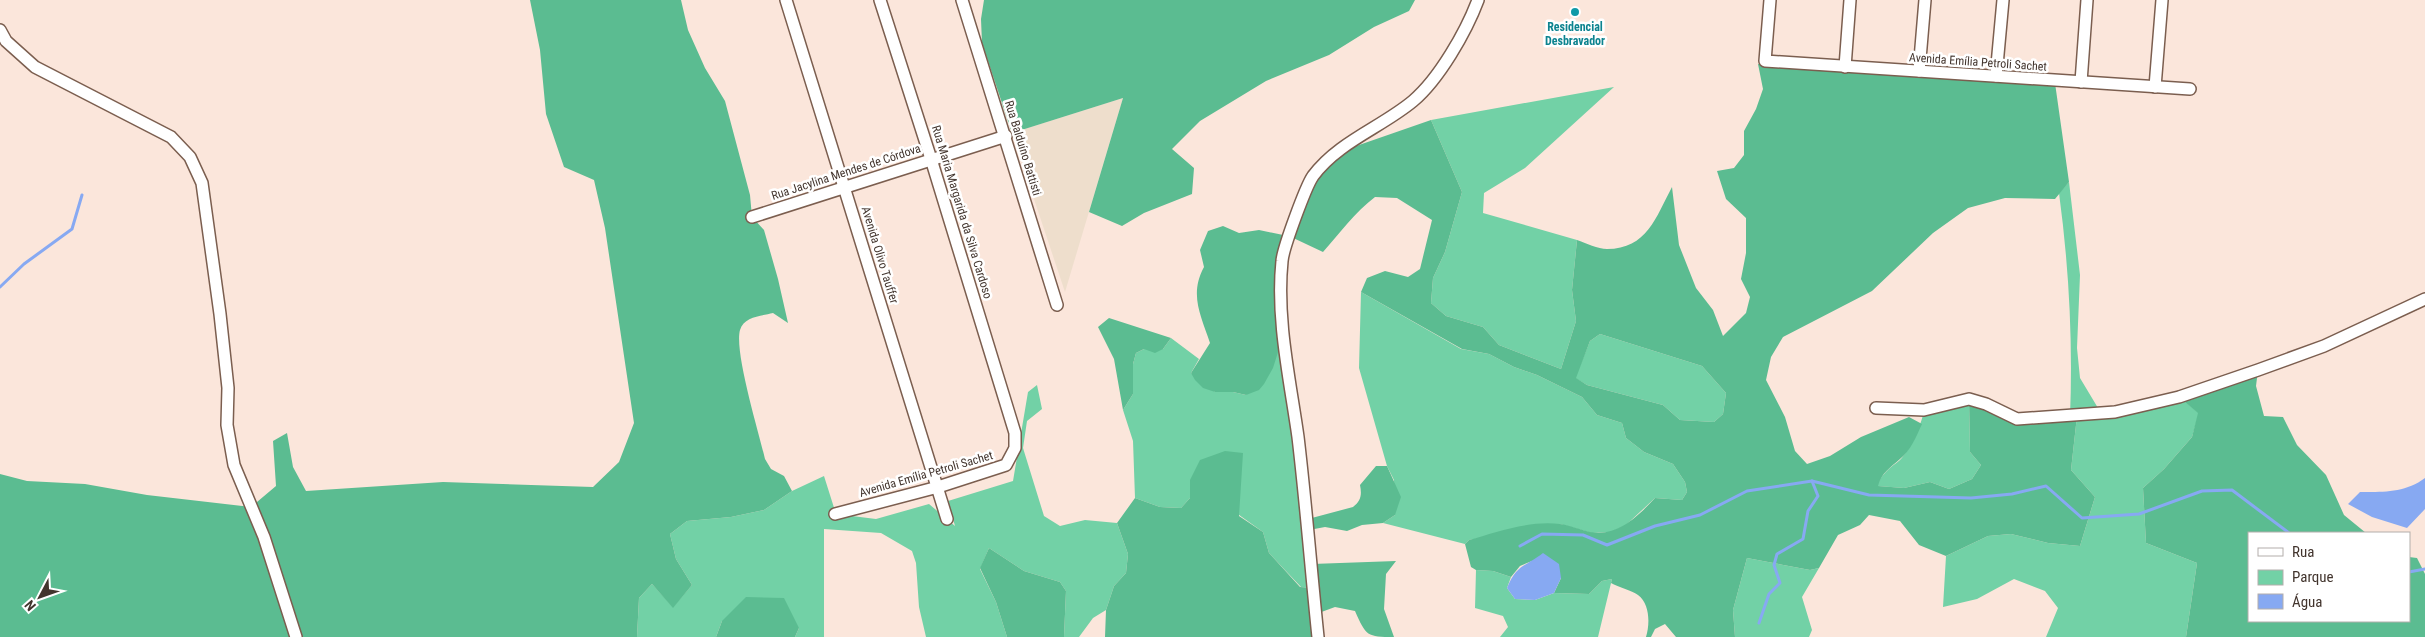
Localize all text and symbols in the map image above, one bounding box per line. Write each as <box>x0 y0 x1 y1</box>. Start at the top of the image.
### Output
marker: Residencial Desbravador <box>1569 6 1581 18</box>
place label: Residencial Desbravador <box>1545 20 1605 48</box>
street label: Avenida Emília Petroli Sachet <box>1909 50 2048 74</box>
street label: Rua Balduíno Battisti <box>1002 99 1044 197</box>
street label: Rua Maria Margarida da Silva Cardoso <box>929 124 995 300</box>
street label: Rua Jacylina Mendes de Córdova <box>770 141 923 203</box>
street label: Avenida Olivo Tauffer <box>859 205 901 305</box>
street label: Avenida Emília Petroli Sachet <box>858 448 995 500</box>
legend <box>2248 532 2410 622</box>
text: Rua <box>2292 543 2314 561</box>
text: Parque <box>2292 568 2334 586</box>
north arrow <box>15 572 65 622</box>
text: Água <box>2292 593 2322 611</box>
text: N <box>21 597 39 614</box>

